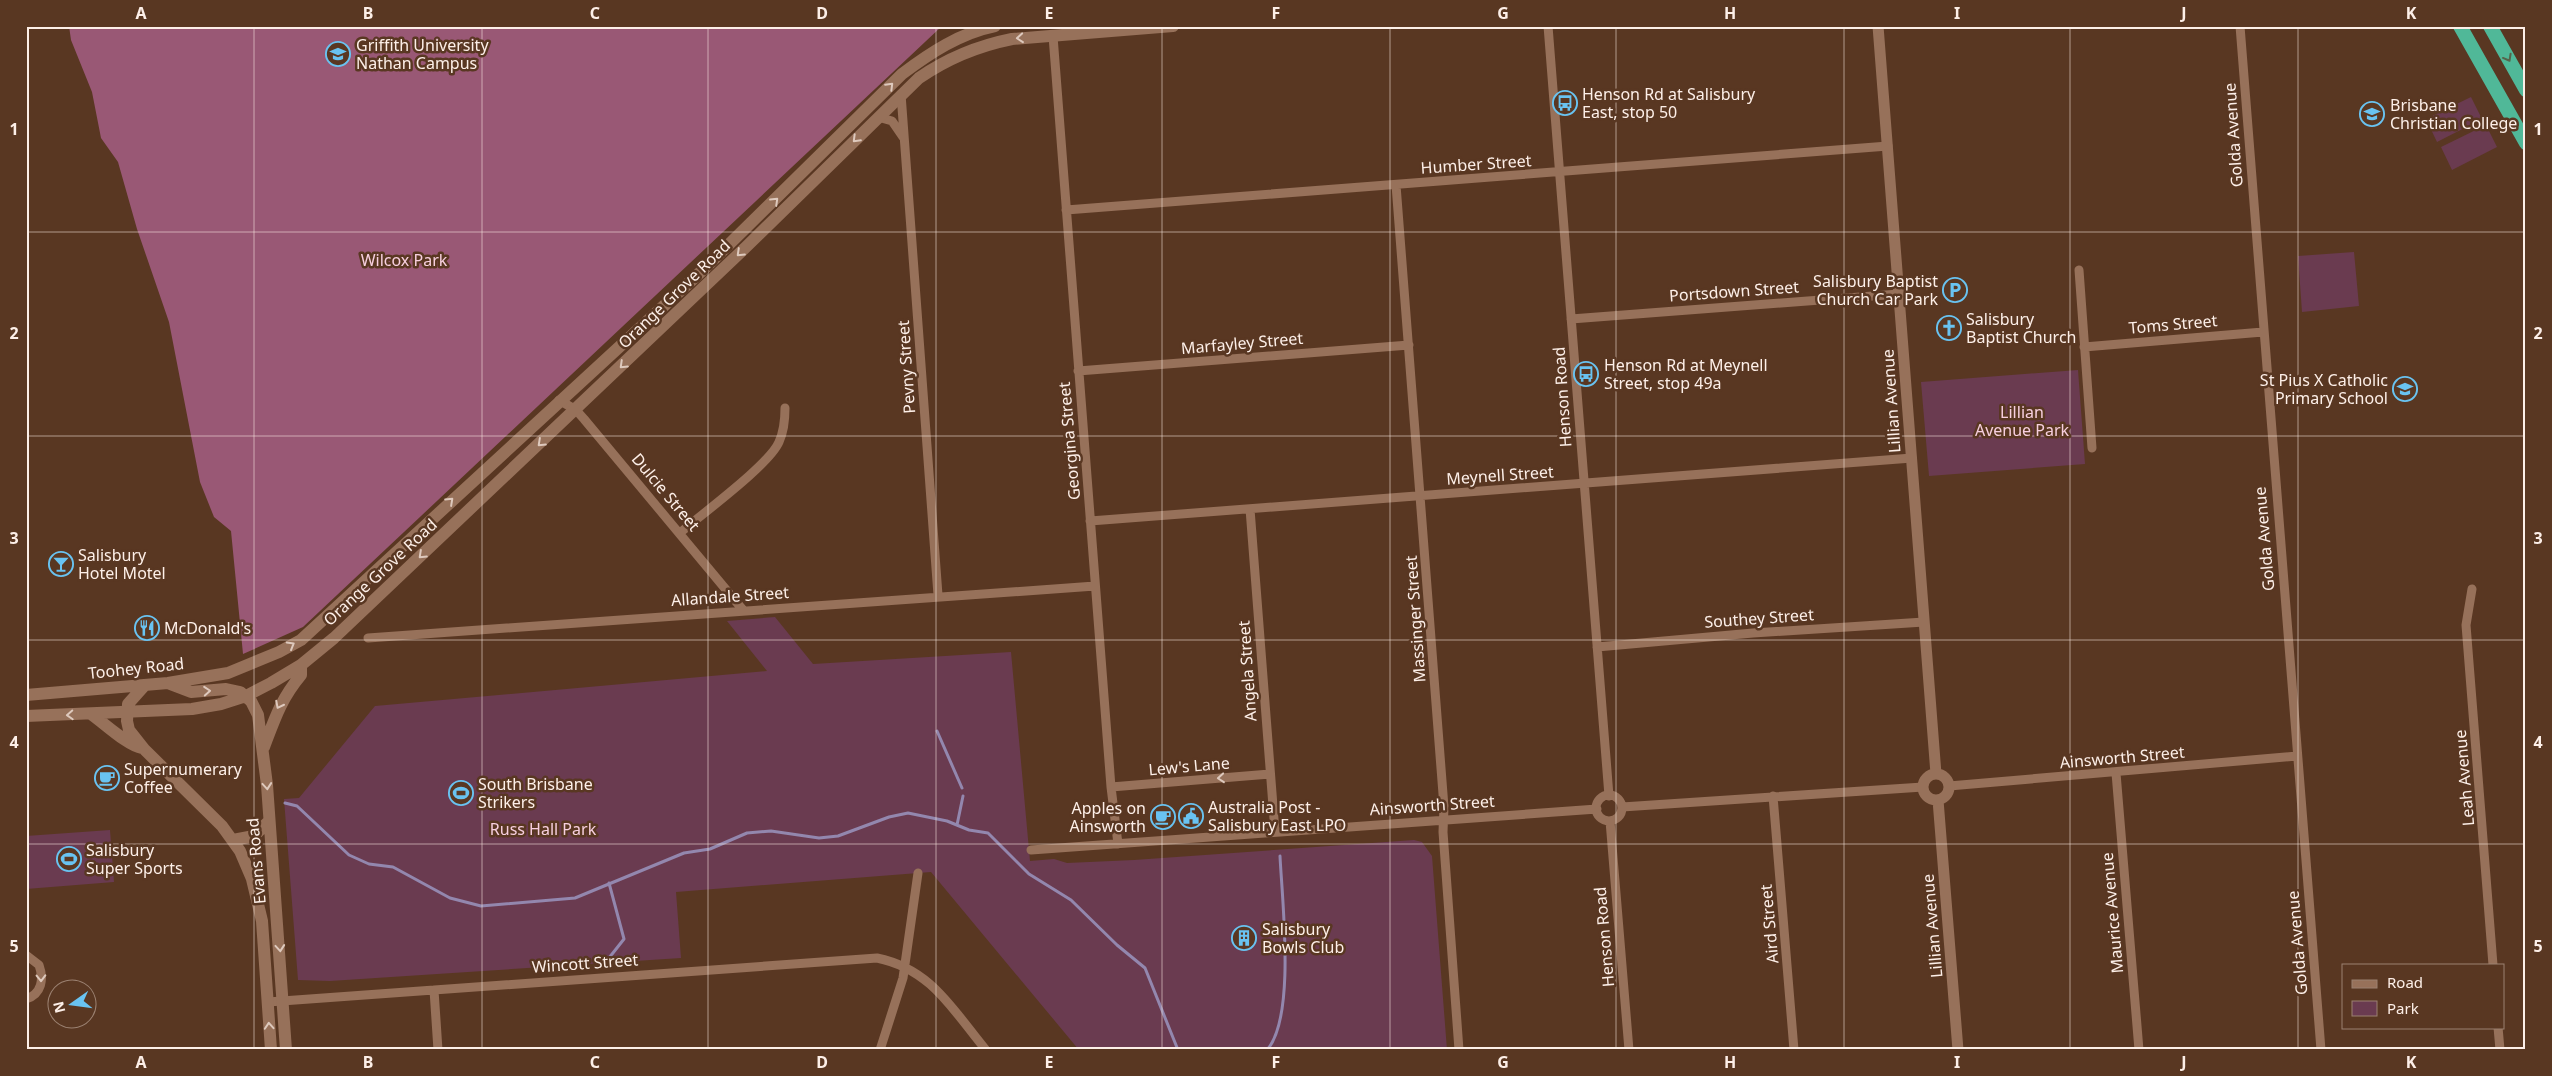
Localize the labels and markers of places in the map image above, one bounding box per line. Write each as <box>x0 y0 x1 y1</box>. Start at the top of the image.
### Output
place label: Griffith University Nathan Campus <box>356 34 489 74</box>
school or university icon: Griffith University Nathan Campus <box>325 41 351 67</box>
place label: Henson Rd at Salisbury East, stop 50 <box>1582 83 1756 123</box>
bus stop icon: Henson Rd at Salisbury East, stop 50 <box>1552 90 1578 116</box>
place label: Brisbane Christian College <box>2390 94 2517 134</box>
school or university icon: Brisbane Christian College <box>2359 101 2385 127</box>
place label: Salisbury Baptist Church Car Park <box>1813 270 1938 310</box>
parking icon: Salisbury Baptist Church Car Park <box>1942 277 1968 303</box>
place label: Salisbury Baptist Church <box>1966 308 2076 348</box>
church icon: Salisbury Baptist Church <box>1936 315 1962 341</box>
place label: Henson Rd at Meynell Street, stop 49a <box>1604 354 1768 394</box>
bus stop icon: Henson Rd at Meynell Street, stop 49a <box>1573 361 1599 387</box>
place label: St Pius X Catholic Primary School <box>2260 369 2388 409</box>
school or university icon: St Pius X Catholic Primary School <box>2392 376 2418 402</box>
place label: Salisbury Hotel Motel <box>78 544 166 584</box>
bar icon: Salisbury Hotel Motel <box>48 551 74 577</box>
restaurant icon: McDonald's <box>134 615 160 641</box>
place label: McDonald's <box>164 617 251 639</box>
place label: Supernumerary Coffee <box>124 758 243 798</box>
cafe icon: Supernumerary Coffee <box>94 765 120 791</box>
place label: South Brisbane Strikers <box>478 773 593 813</box>
sports icon: South Brisbane Strikers <box>448 780 474 806</box>
place label: Australia Post - Salisbury East LPO <box>1208 796 1346 836</box>
place label: Apples on Ainsworth <box>1070 797 1146 837</box>
public building icon: Australia Post - Salisbury East LPO <box>1178 803 1204 829</box>
cafe icon: Apples on Ainsworth <box>1150 804 1176 830</box>
place label: Salisbury Super Sports <box>86 839 183 879</box>
sports icon: Salisbury Super Sports <box>56 846 82 872</box>
place label: Salisbury Bowls Club <box>1262 918 1344 958</box>
building icon: Salisbury Bowls Club <box>1231 925 1257 951</box>

